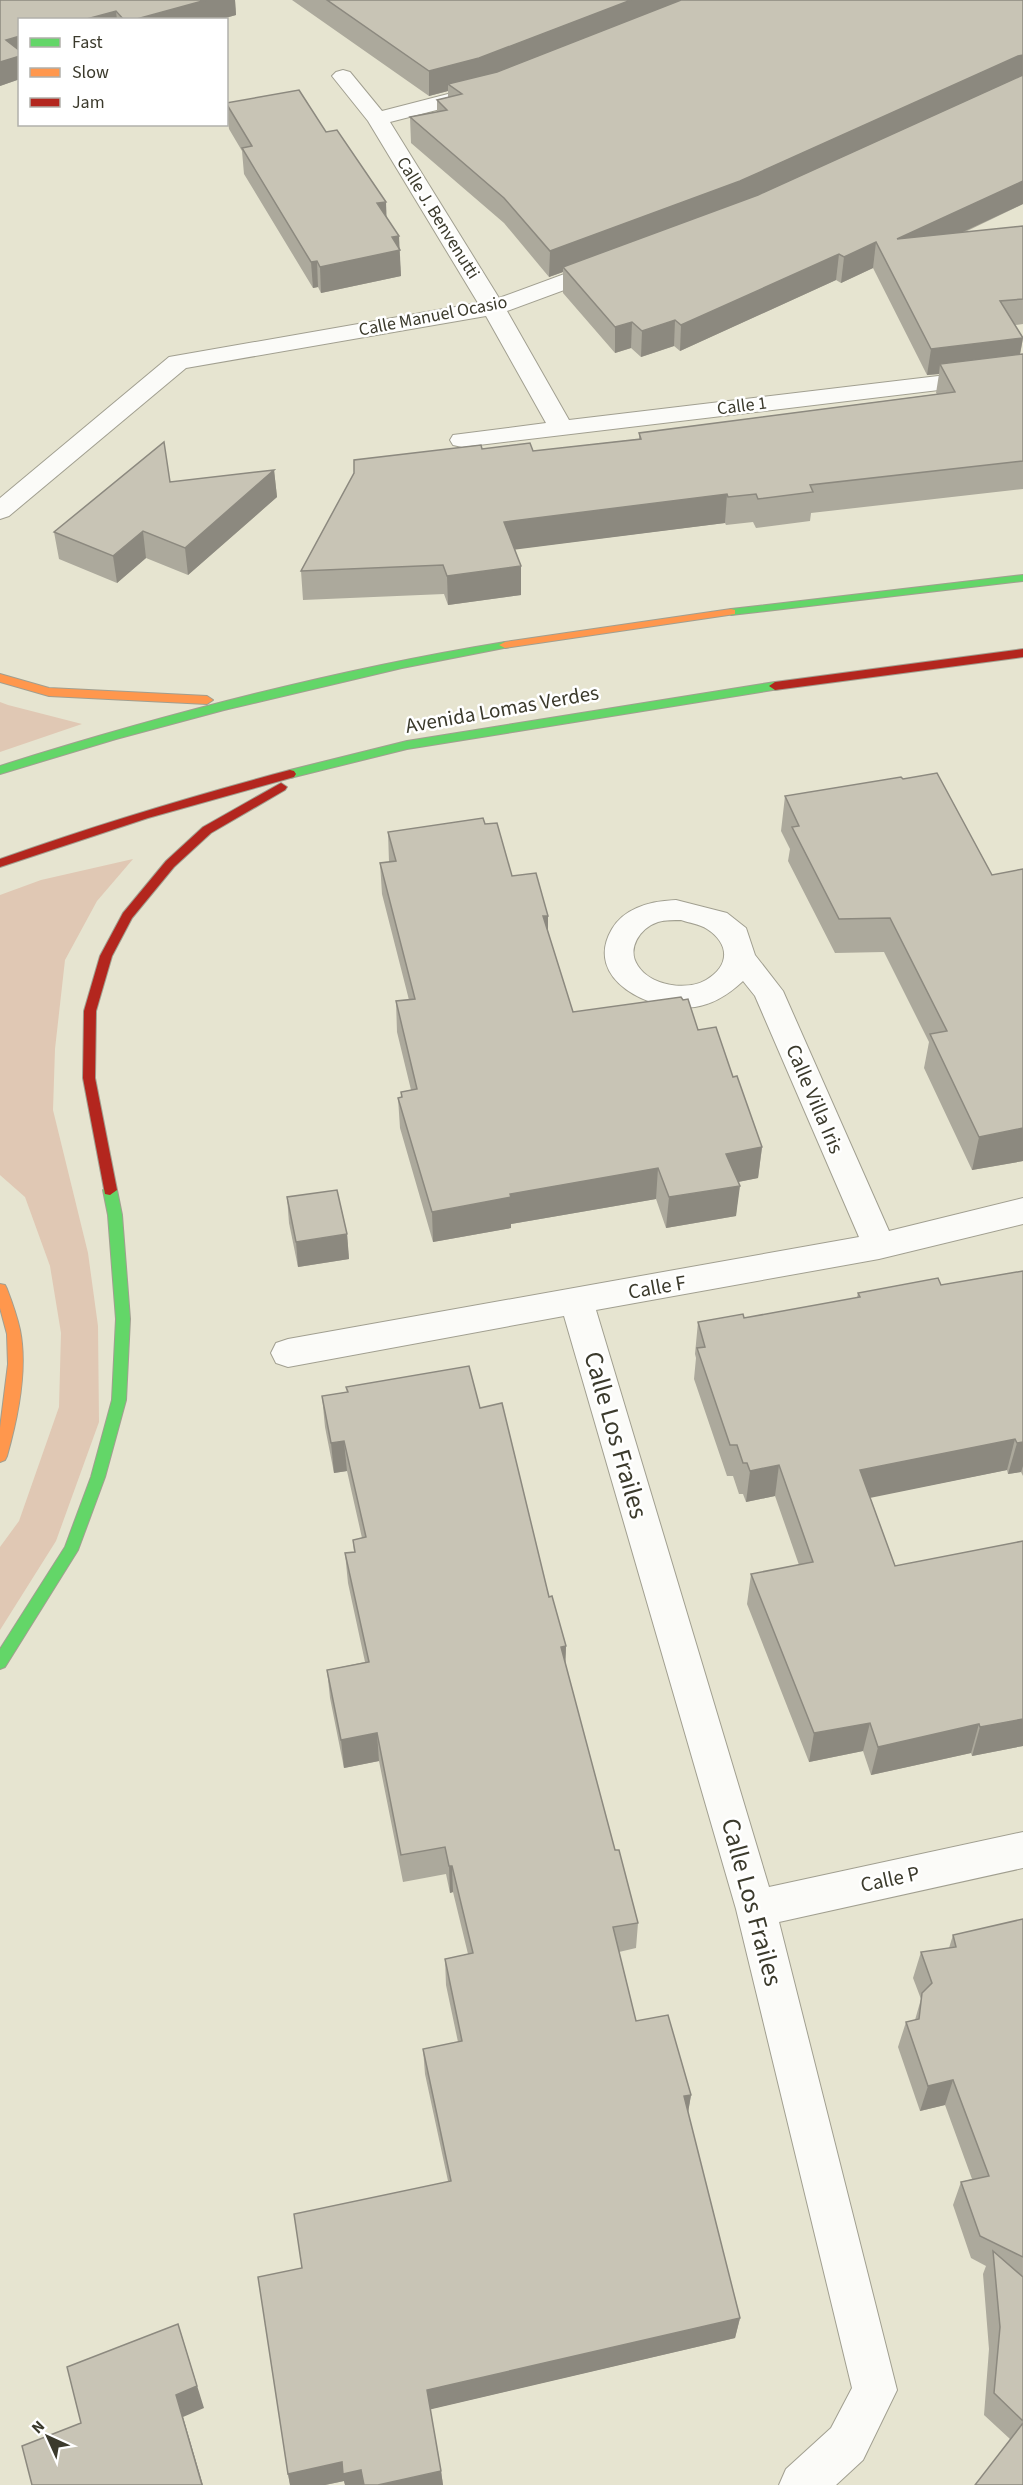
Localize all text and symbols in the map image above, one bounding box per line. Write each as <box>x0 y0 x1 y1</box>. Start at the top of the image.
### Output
legend <box>18 18 228 126</box>
text: Fast <box>72 30 103 55</box>
text: Slow <box>72 60 109 85</box>
text: Jam <box>72 90 105 115</box>
street label: Calle J. Benvenutti <box>390 152 486 284</box>
street label: Calle Manuel Ocasio <box>357 289 509 343</box>
street label: Calle 1 <box>716 391 768 421</box>
street label: Avenida Lomas Verdes <box>403 677 601 741</box>
street label: Calle Villa Iris <box>778 1040 852 1159</box>
street label: Calle F <box>626 1267 688 1307</box>
street label: Calle Los Frailes <box>574 1347 658 1523</box>
street label: Calle Los Frailes <box>712 1814 792 1990</box>
street label: Calle P <box>858 1858 922 1900</box>
north arrow <box>18 2407 78 2467</box>
text: N <box>27 2416 50 2439</box>

